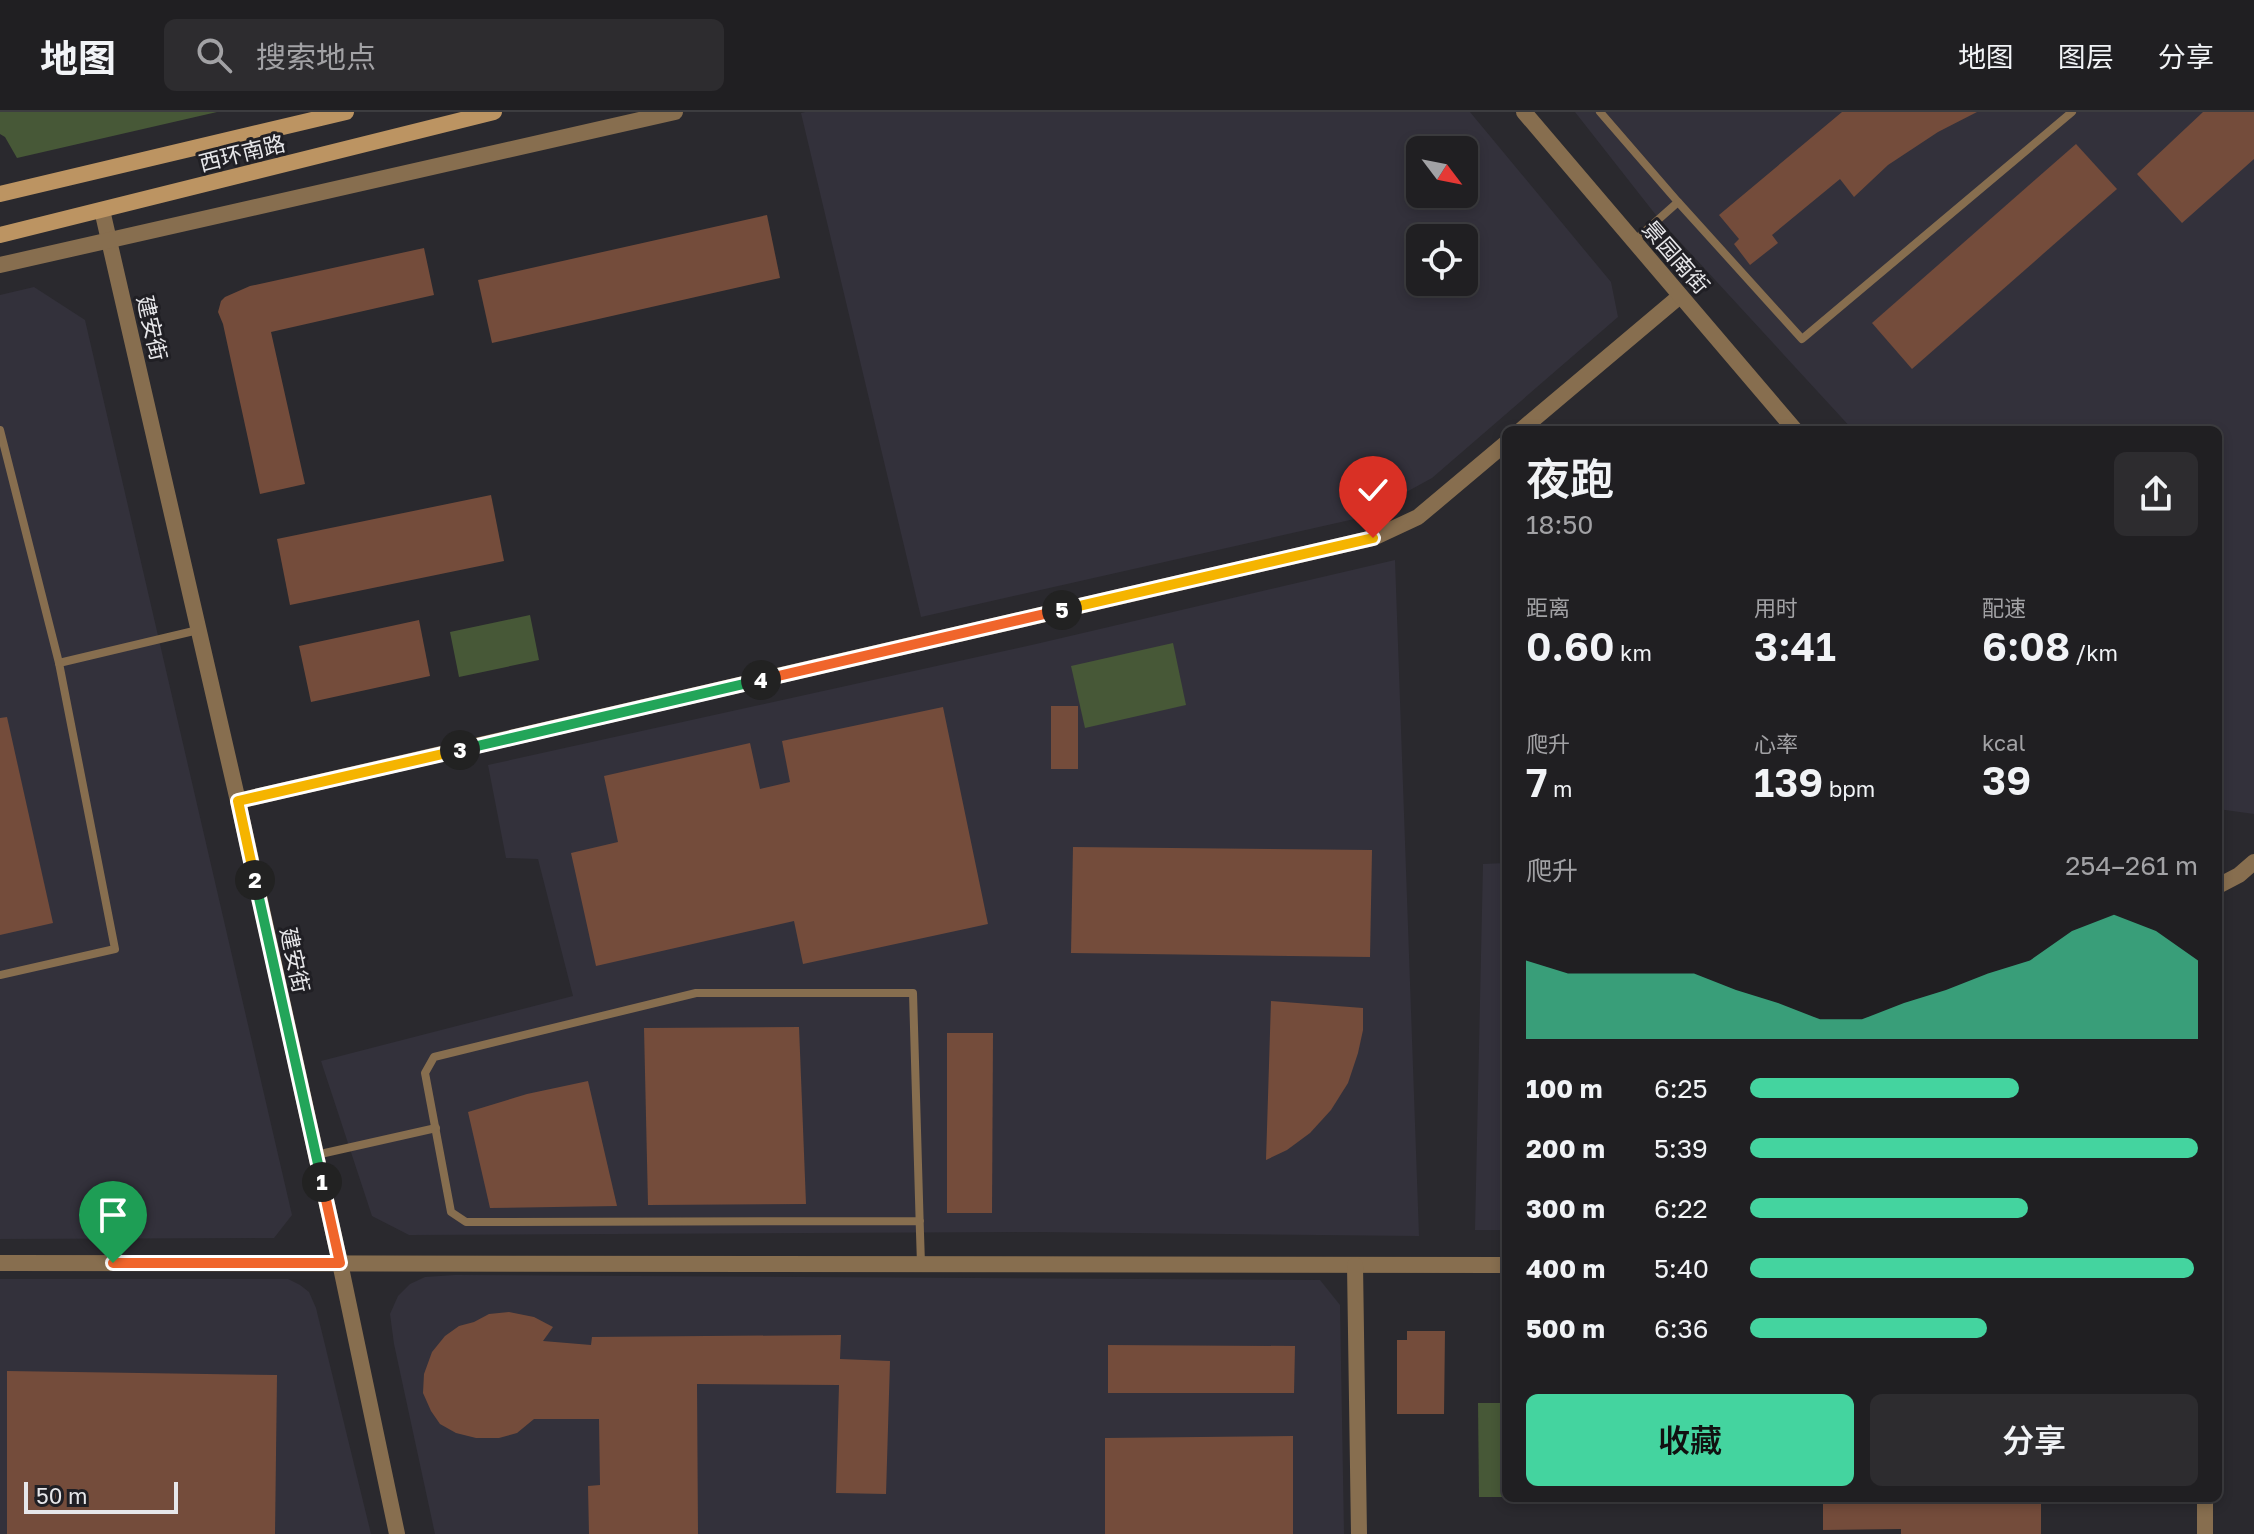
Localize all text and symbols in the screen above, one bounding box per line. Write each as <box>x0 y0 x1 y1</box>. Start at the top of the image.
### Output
search box <box>164 19 724 91</box>
icon: search <box>192 33 236 77</box>
text: 地图 <box>40 35 116 80</box>
text: 搜索地点 <box>256 39 376 75</box>
text: 地图 <box>1958 40 2014 73</box>
text: 图层 <box>2058 40 2114 73</box>
text: 分享 <box>2158 40 2214 73</box>
street label: 西环南路 <box>196 129 288 176</box>
north arrow <box>1406 136 1478 208</box>
map controls <box>1406 136 1478 296</box>
street label: 景园南街 <box>1637 215 1715 299</box>
button: locate <box>1406 224 1478 296</box>
street label: 建安街 <box>132 293 173 363</box>
text: 夜跑 <box>1526 452 1614 505</box>
button: share <box>2114 452 2198 536</box>
pin <box>1339 456 1407 538</box>
icon: check <box>1351 468 1395 512</box>
text: 18:50 <box>1526 509 1593 540</box>
pin: 5 <box>1042 590 1082 630</box>
text: 距离 <box>1526 594 1570 621</box>
text: 用时 <box>1754 594 1798 621</box>
text: 配速 <box>1982 594 2026 621</box>
text: 5 <box>1055 596 1069 623</box>
text: 0.60 <box>1526 622 1614 670</box>
text: 3:41 <box>1754 622 1836 670</box>
text: 6:08 <box>1982 622 2070 670</box>
text: km <box>1614 639 1652 666</box>
text: /km <box>2070 639 2118 666</box>
pin: 4 <box>741 660 781 700</box>
text: 4 <box>754 666 768 693</box>
text: kcal <box>1982 729 2025 756</box>
pin: 3 <box>440 730 480 770</box>
text: 爬升 <box>1526 730 1570 757</box>
text: 心率 <box>1754 730 1798 757</box>
text: 3 <box>453 736 467 763</box>
text: 39 <box>1982 756 2031 804</box>
text: 7 <box>1526 758 1548 806</box>
text: 139 <box>1754 758 1823 806</box>
text: m <box>1548 775 1573 802</box>
text: bpm <box>1823 775 1875 802</box>
text: 254–261 m <box>2065 850 2198 881</box>
text: 爬升 <box>1526 855 1578 886</box>
pin: 2 <box>235 860 275 900</box>
text: 2 <box>248 866 262 893</box>
street label: 建安街 <box>275 925 316 995</box>
text: 100 m <box>1526 1073 1602 1104</box>
text: 6:25 <box>1654 1073 1708 1104</box>
text: 200 m <box>1526 1133 1605 1164</box>
text: 5:39 <box>1654 1133 1708 1164</box>
pin: 1 <box>302 1162 342 1202</box>
text: 1 <box>316 1168 328 1195</box>
pin <box>79 1181 147 1263</box>
icon: arrive <box>91 1193 135 1237</box>
text: 300 m <box>1526 1193 1605 1224</box>
text: 6:22 <box>1654 1193 1708 1224</box>
text: 400 m <box>1526 1253 1605 1284</box>
text: 5:40 <box>1654 1253 1709 1284</box>
text: 500 m <box>1526 1313 1605 1344</box>
text: 6:36 <box>1654 1313 1708 1344</box>
button: 收藏 <box>1526 1394 1854 1486</box>
button: 分享 <box>1870 1394 2198 1486</box>
scale bar <box>24 1478 178 1514</box>
text: 50 m <box>36 1482 87 1509</box>

